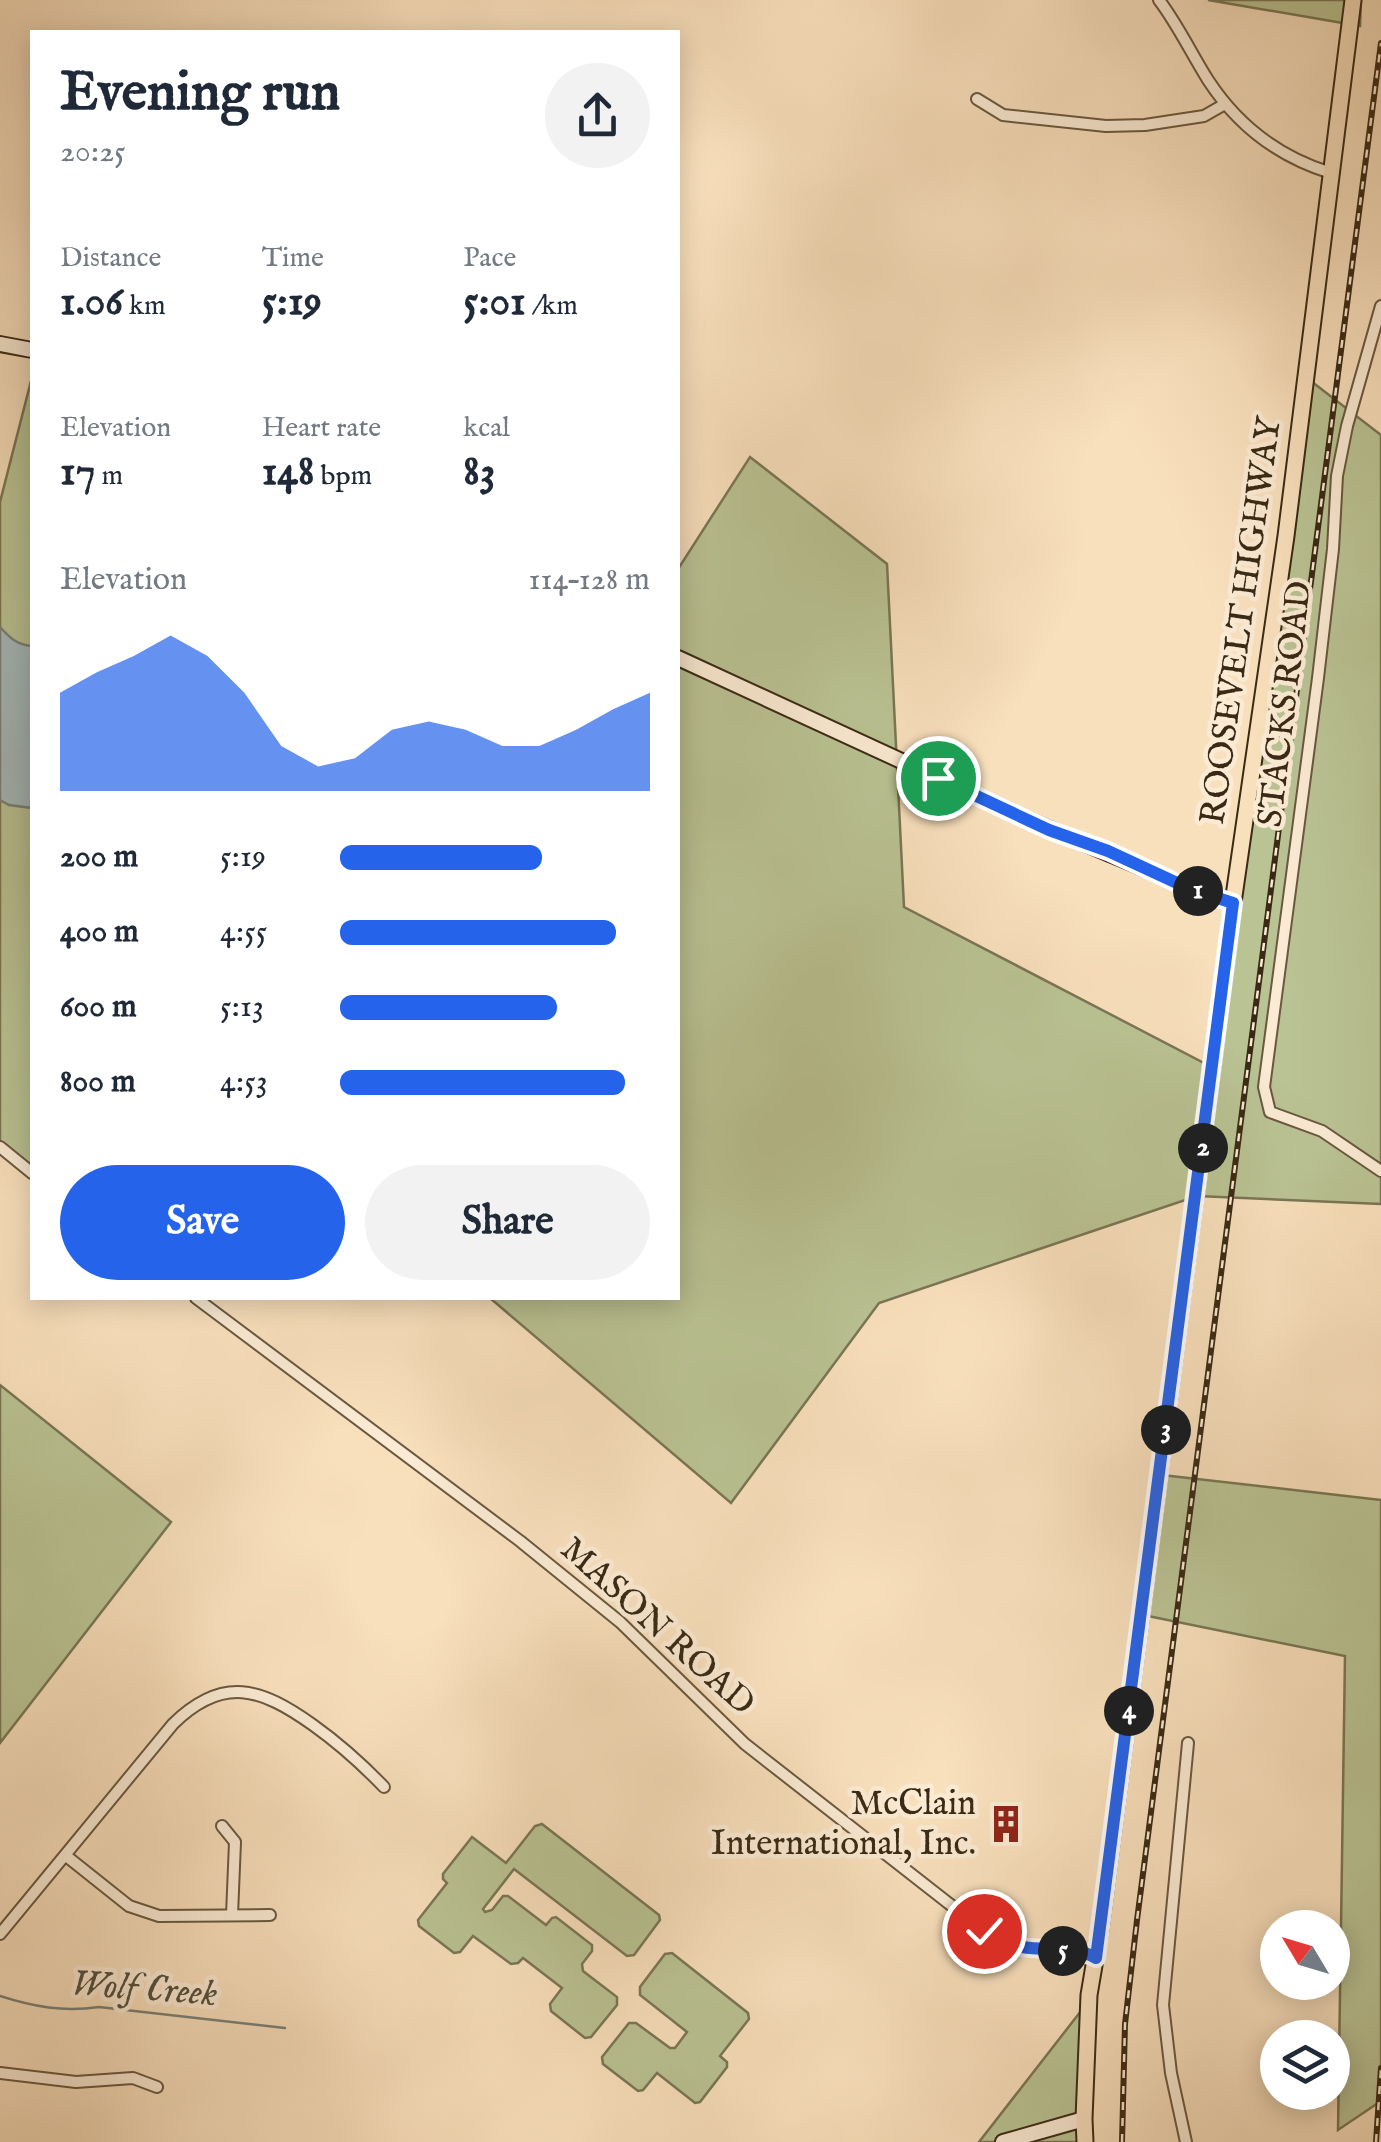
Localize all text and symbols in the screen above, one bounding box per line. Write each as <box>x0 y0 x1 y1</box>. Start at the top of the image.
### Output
text: Evening run <box>60 59 340 129</box>
button: share <box>545 63 650 168</box>
text: 20:25 <box>60 132 126 173</box>
text: Distance <box>60 241 161 276</box>
text: Time <box>262 241 324 276</box>
text: Pace <box>463 241 516 276</box>
text: 1.06 <box>60 276 123 329</box>
text: 5:19 <box>262 276 322 329</box>
text: 5:01 <box>463 276 526 329</box>
text: km <box>123 289 166 324</box>
text: /km <box>526 289 578 324</box>
text: Elevation <box>60 411 171 446</box>
text: Heart rate <box>262 411 381 446</box>
text: kcal <box>463 411 510 446</box>
street label: ROOSEVELT HIGHWAY <box>1191 412 1293 828</box>
text: 17 <box>60 446 95 499</box>
text: 148 <box>262 446 314 499</box>
text: 83 <box>463 446 495 499</box>
text: m <box>95 459 123 494</box>
text: bpm <box>314 459 372 494</box>
text: Elevation <box>60 560 187 601</box>
text: 114–128 m <box>529 560 650 601</box>
street label: STACKS ROAD <box>1249 578 1323 830</box>
pin <box>896 736 981 821</box>
icon: arrive <box>911 751 966 806</box>
text: 200 m <box>60 837 138 878</box>
text: 5:19 <box>220 837 266 878</box>
pin: 1 <box>1173 866 1223 916</box>
text: 1 <box>1193 873 1203 908</box>
text: 400 m <box>60 912 139 953</box>
text: 4:55 <box>220 912 267 953</box>
text: 600 m <box>60 987 137 1028</box>
text: 5:13 <box>220 987 264 1028</box>
text: 800 m <box>60 1062 136 1103</box>
text: 4:53 <box>220 1062 268 1103</box>
pin: 2 <box>1178 1123 1228 1173</box>
text: 2 <box>1196 1130 1210 1165</box>
button: Save <box>60 1165 345 1280</box>
button: Share <box>365 1165 650 1280</box>
pin: 3 <box>1141 1405 1191 1455</box>
text: 3 <box>1161 1412 1171 1447</box>
street label: MASON ROAD <box>550 1528 764 1726</box>
pin: 4 <box>1104 1686 1154 1736</box>
text: 4 <box>1122 1693 1136 1728</box>
place label: McClain International, Inc. <box>711 1782 976 1867</box>
building icon: McClain International, Inc. <box>985 1803 1027 1845</box>
pin <box>942 1889 1027 1974</box>
icon: check <box>957 1904 1012 1959</box>
north arrow <box>1260 1910 1350 2000</box>
map controls <box>1260 1910 1350 2110</box>
pin: 5 <box>1038 1926 1088 1976</box>
text: 5 <box>1058 1933 1068 1968</box>
water label: Wolf Creek <box>69 1961 219 2019</box>
button: layers <box>1260 2020 1350 2110</box>

